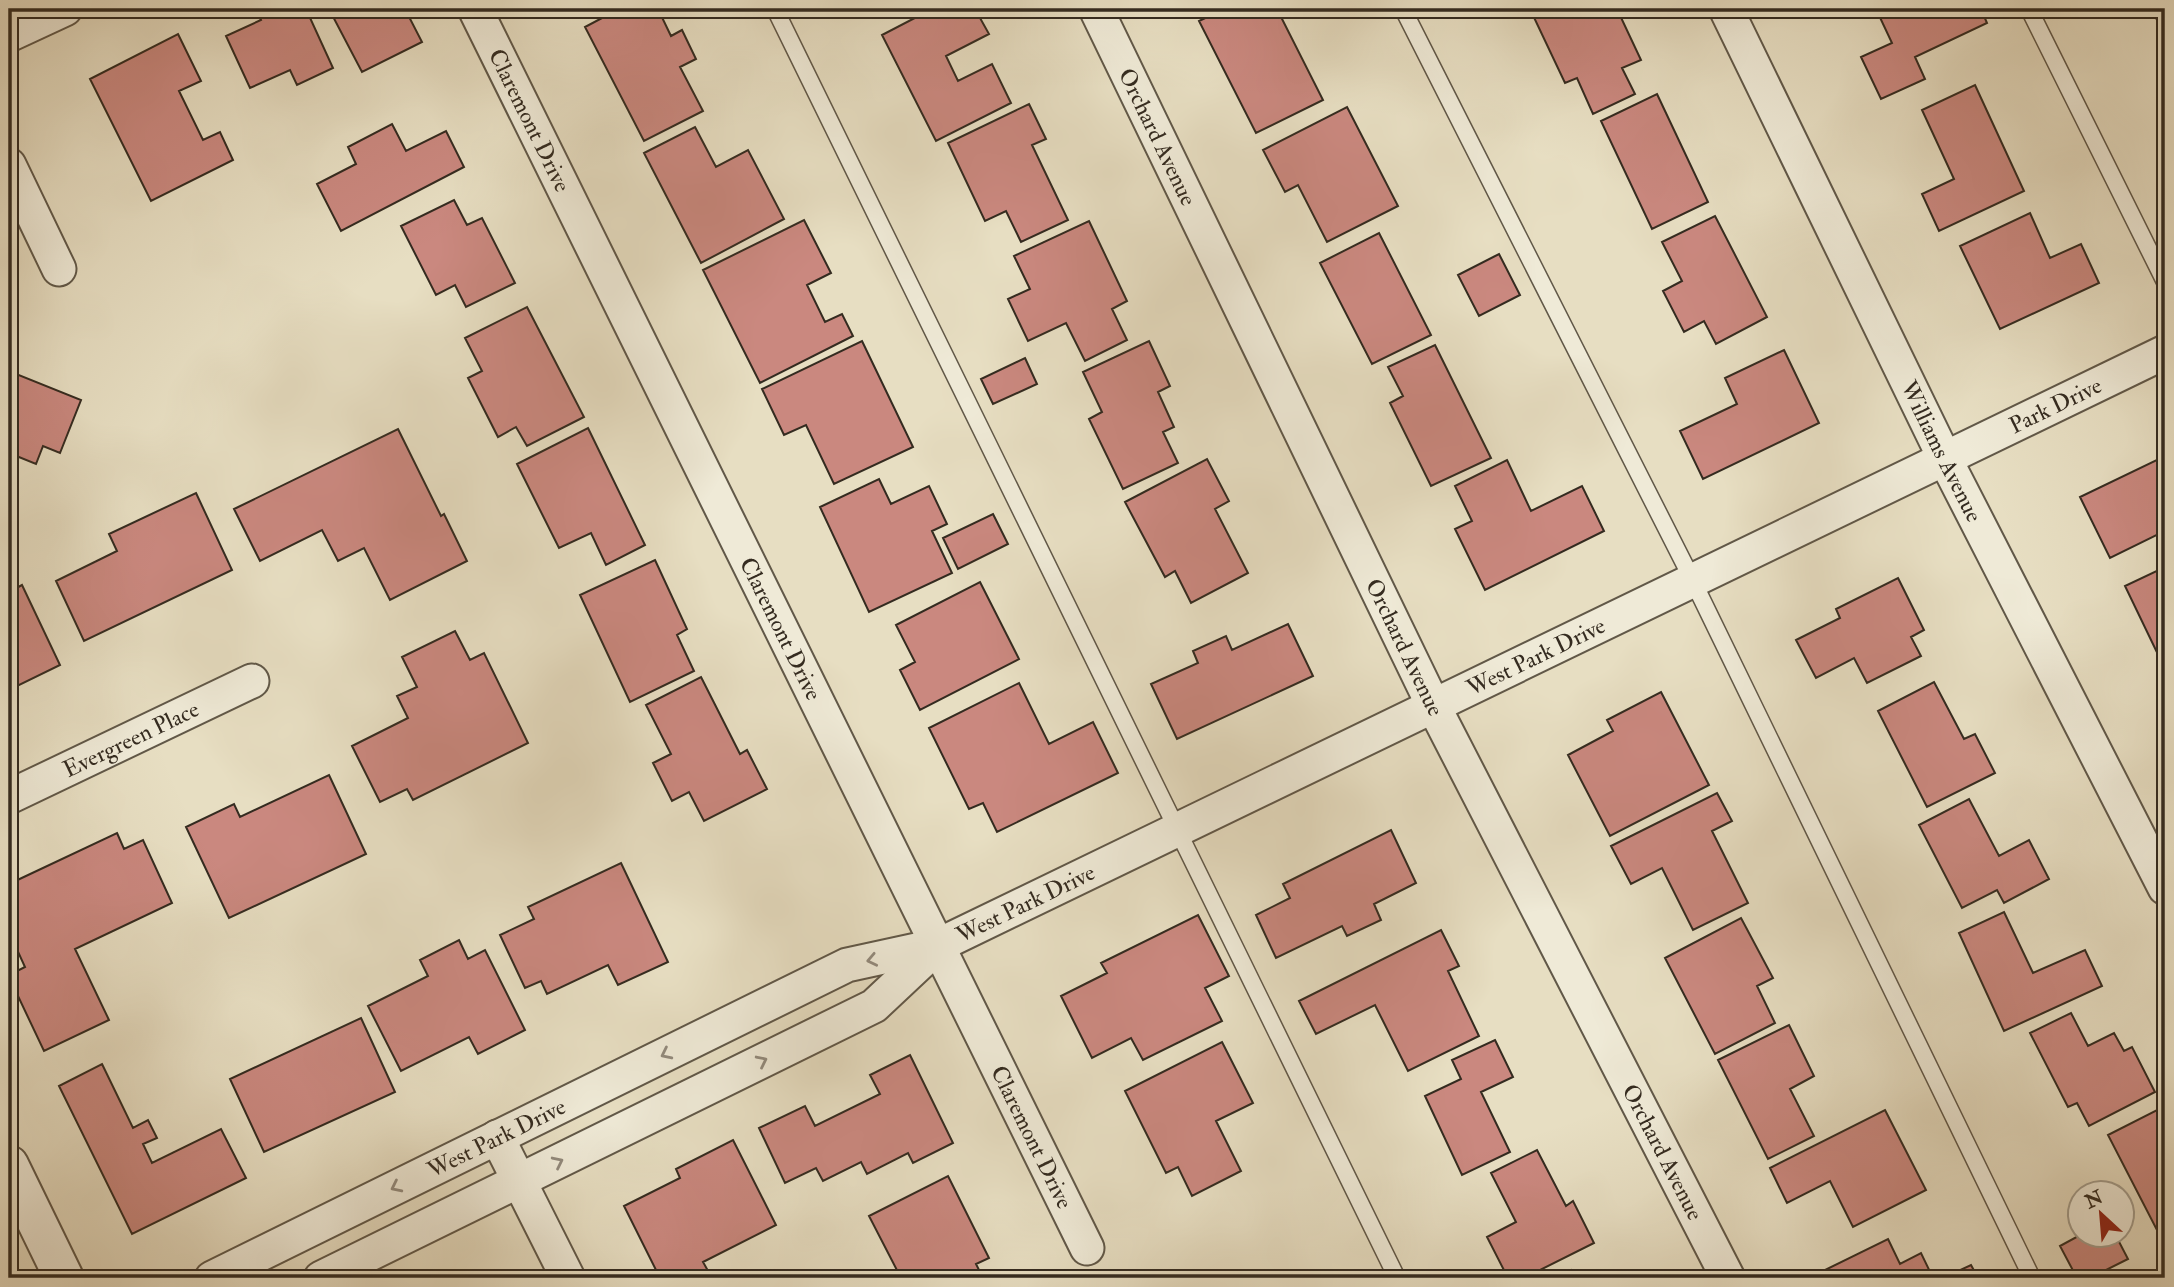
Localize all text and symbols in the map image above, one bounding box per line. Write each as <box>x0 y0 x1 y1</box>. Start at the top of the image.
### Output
street label: Claremont Drive <box>482 44 578 197</box>
street label: Orchard Avenue <box>1112 63 1204 211</box>
street label: Park Drive <box>2004 370 2107 440</box>
street label: Williams Avenue <box>1894 375 1989 527</box>
street label: Claremont Drive <box>733 552 829 705</box>
street label: Orchard Avenue <box>1359 574 1451 721</box>
street label: West Park Drive <box>1461 610 1610 703</box>
street label: Evergreen Place <box>58 694 204 784</box>
street label: West Park Drive <box>950 857 1100 950</box>
one-way arrow <box>866 951 878 966</box>
one-way arrow <box>661 1046 673 1060</box>
one-way arrow <box>755 1056 767 1070</box>
street label: Claremont Drive <box>985 1061 1080 1214</box>
street label: Orchard Avenue <box>1616 1079 1710 1225</box>
street label: West Park Drive <box>421 1091 571 1185</box>
one-way arrow <box>551 1156 563 1170</box>
north arrow <box>2066 1178 2136 1248</box>
one-way arrow <box>391 1179 403 1193</box>
text: N <box>2080 1185 2108 1215</box>

